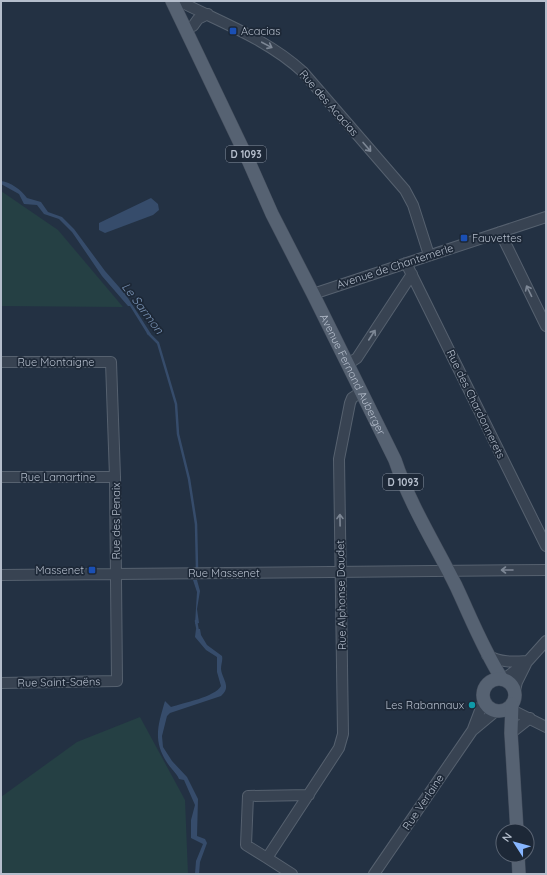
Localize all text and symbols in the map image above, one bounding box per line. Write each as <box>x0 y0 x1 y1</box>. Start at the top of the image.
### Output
place label: Acacias <box>241 24 280 38</box>
marker: Acacias <box>228 26 238 36</box>
one-way arrow <box>261 41 273 49</box>
street label: Rue des Acacias <box>296 67 362 139</box>
one-way arrow <box>363 141 372 152</box>
road number: D 1093 <box>226 146 266 162</box>
place label: Fauvettes <box>472 231 522 245</box>
marker: Fauvettes <box>459 233 469 243</box>
street label: Avenue de Chantemerle <box>335 240 455 292</box>
water label: Le Sarmon <box>119 279 168 337</box>
one-way arrow <box>525 286 532 298</box>
street label: Avenue Fernand Auberger <box>317 311 389 438</box>
one-way arrow <box>368 329 376 340</box>
street label: Rue des Chardonnerets <box>444 347 508 461</box>
street label: Rue Montaigne <box>17 355 95 369</box>
street label: Rue Lamartine <box>21 470 95 484</box>
road number: D 1093 <box>383 474 423 490</box>
street label: Rue des Penaix <box>109 482 123 560</box>
one-way arrow <box>336 514 344 527</box>
street label: Rue Alphonse Daudet <box>333 540 349 650</box>
place label: Massenet <box>35 563 84 577</box>
marker: Massenet <box>87 565 97 575</box>
street label: Rue Massenet <box>188 566 260 580</box>
one-way arrow <box>501 566 514 574</box>
street label: Rue Saint-Saëns <box>17 674 101 690</box>
place label: Les Rabannaux <box>386 698 464 712</box>
marker: Les Rabannaux <box>467 700 477 710</box>
street label: Rue Verlaine <box>399 771 447 833</box>
north arrow <box>495 823 535 863</box>
text: N <box>499 830 515 845</box>

